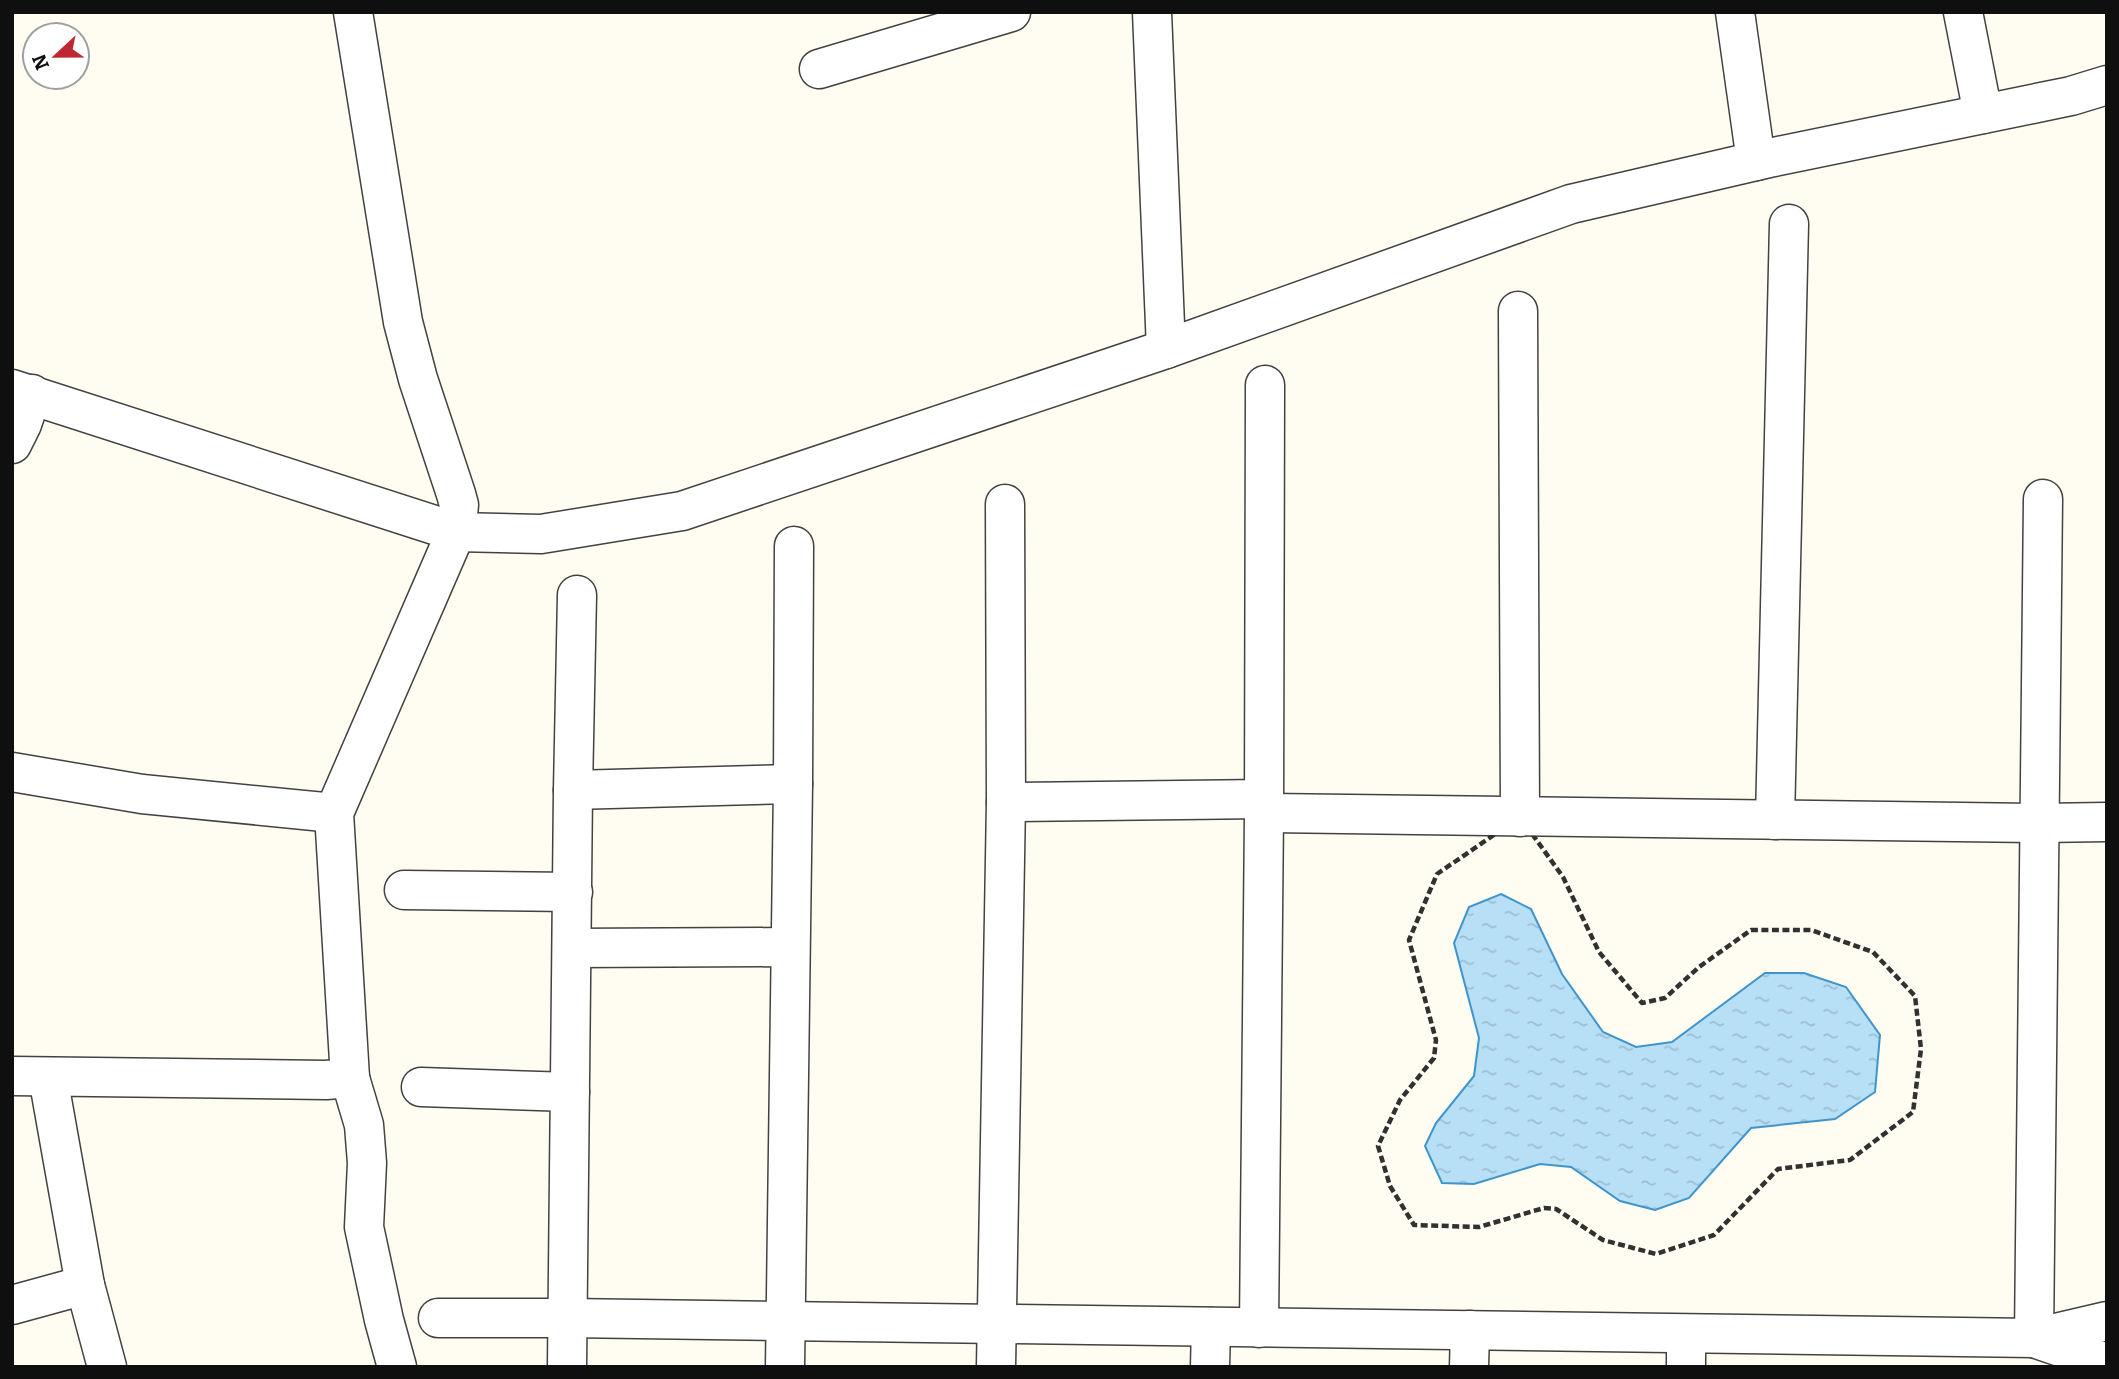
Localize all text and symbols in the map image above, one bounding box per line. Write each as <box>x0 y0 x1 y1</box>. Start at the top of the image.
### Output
north arrow <box>21 21 91 91</box>
text: N <box>27 51 54 73</box>

